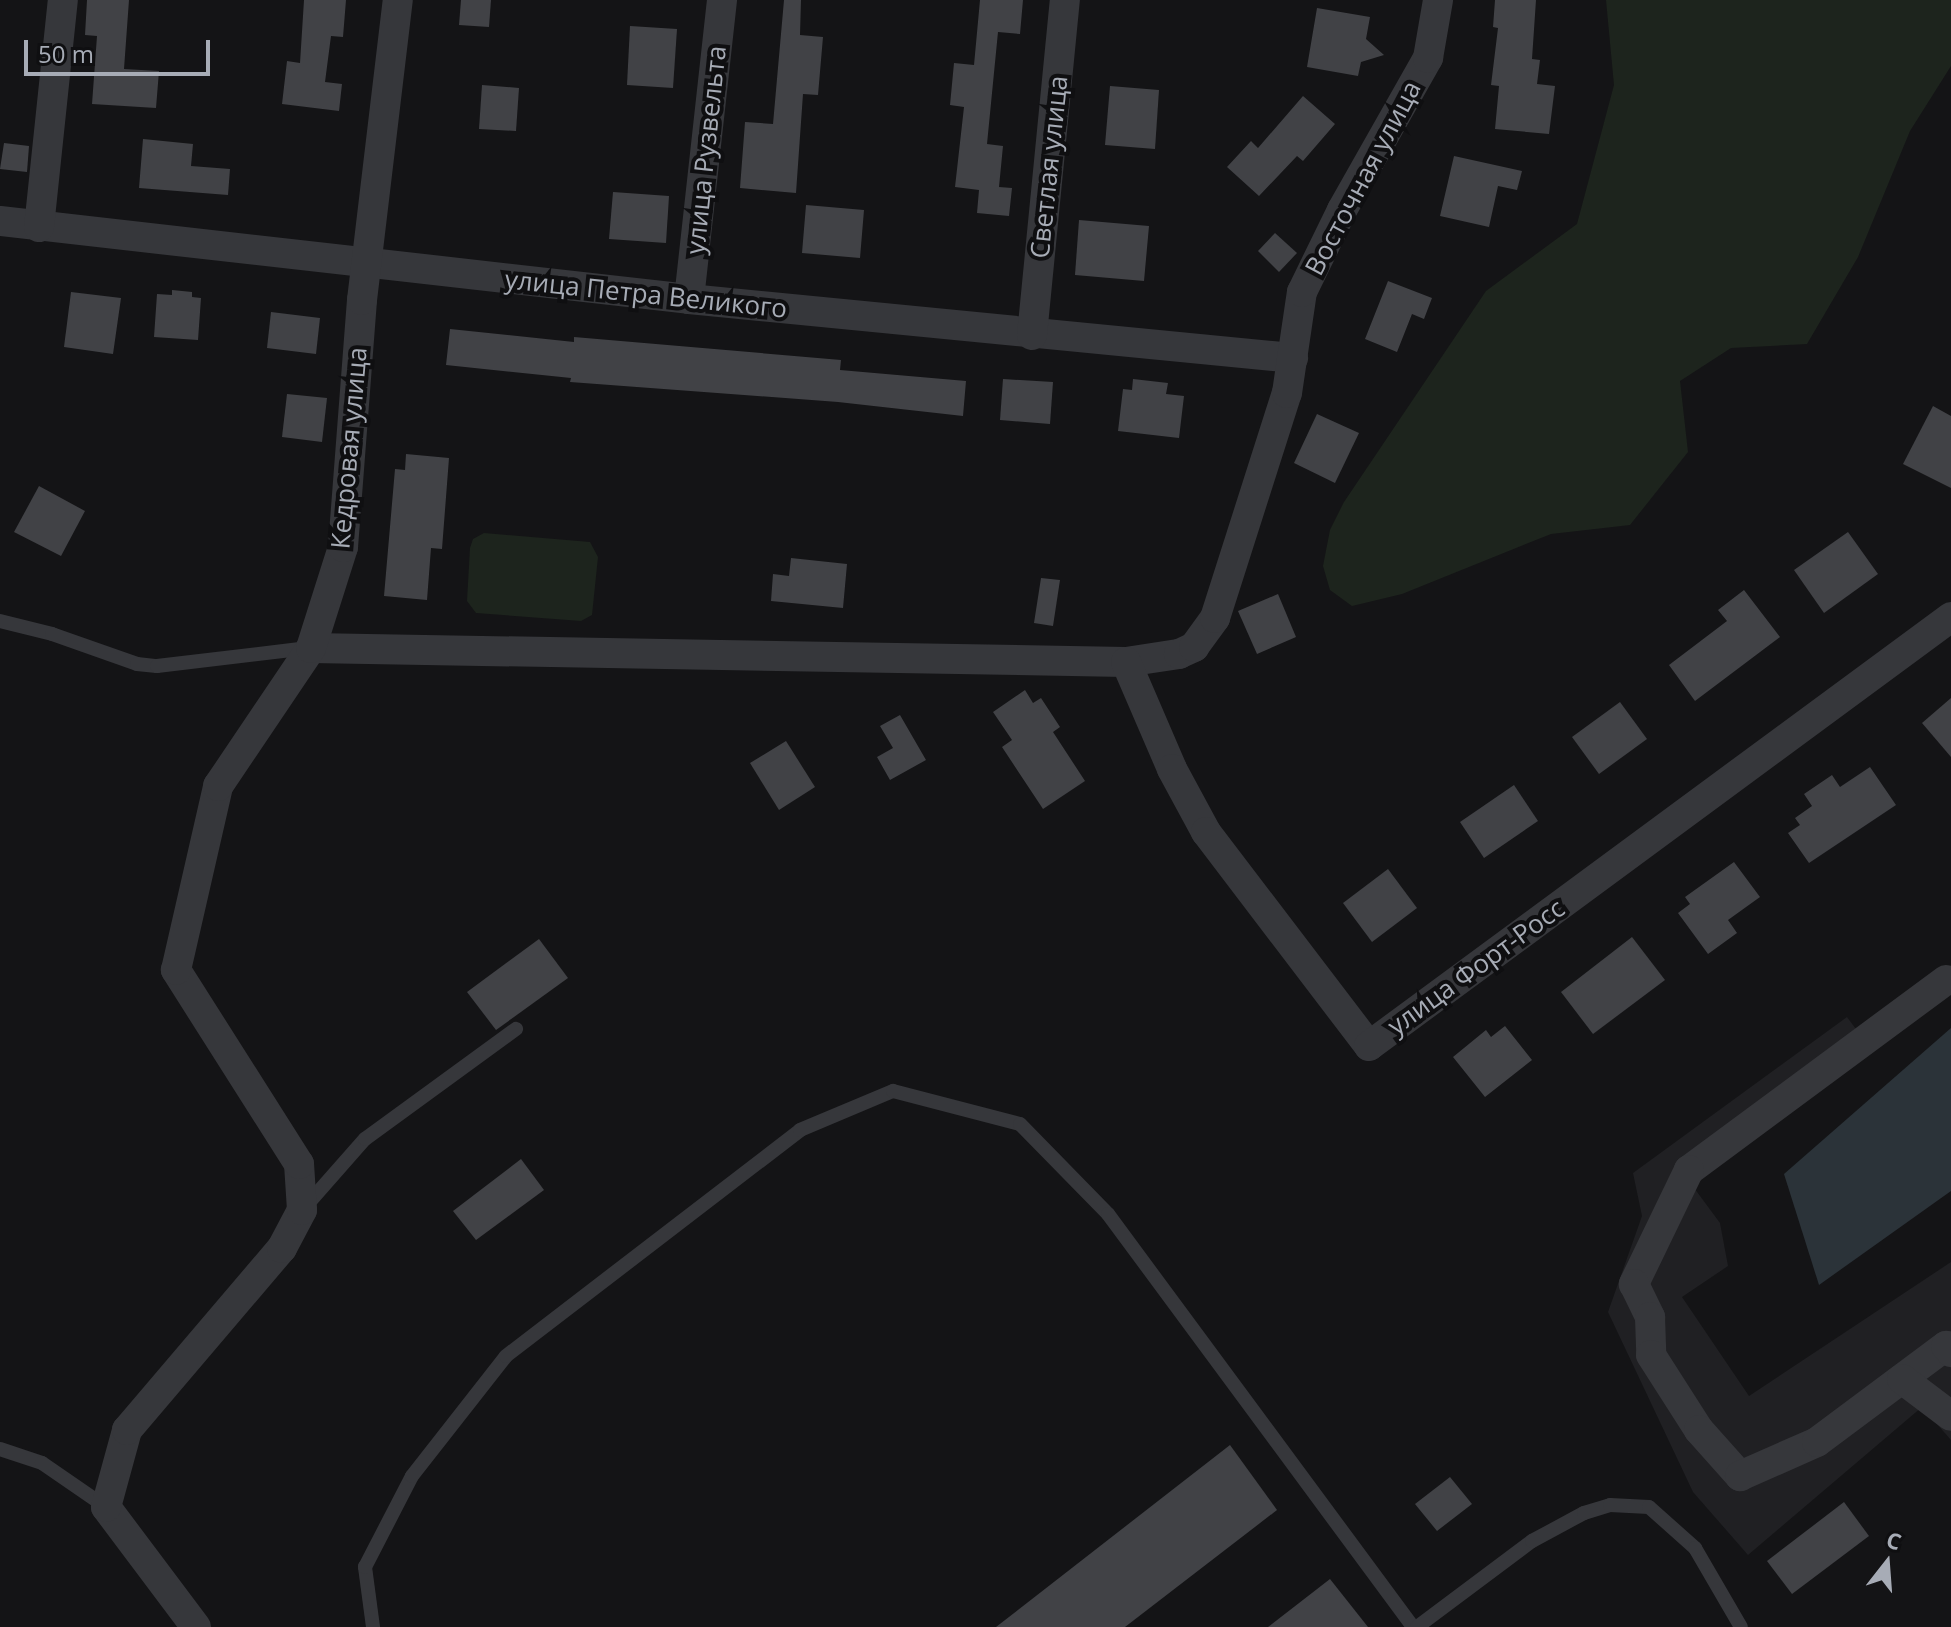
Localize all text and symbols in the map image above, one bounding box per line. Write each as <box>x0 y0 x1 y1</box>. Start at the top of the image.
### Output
scale bar <box>28 24 214 74</box>
text: 50 m <box>38 37 94 70</box>
street label: улица Рузвельта <box>680 44 732 256</box>
street label: Светлая улица <box>1024 74 1074 260</box>
street label: Восточная улица <box>1299 75 1427 281</box>
street label: улица Петра Великого <box>503 264 789 324</box>
street label: Кедровая улица <box>325 346 373 550</box>
street label: улица Форт-Росс <box>1381 892 1571 1042</box>
north arrow <box>1847 1523 1927 1603</box>
text: С <box>1883 1524 1905 1556</box>

